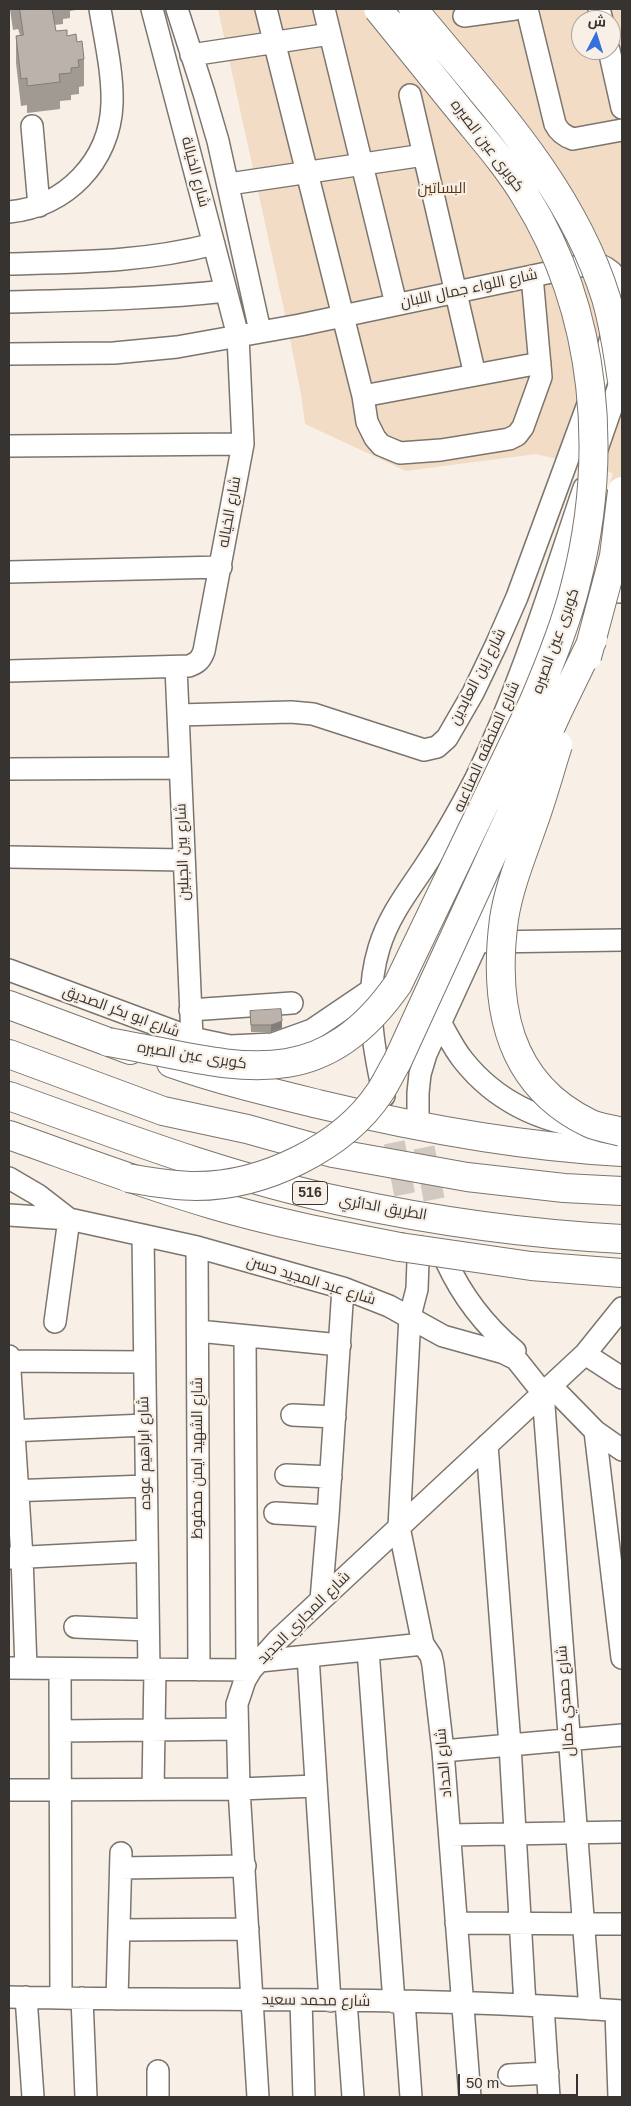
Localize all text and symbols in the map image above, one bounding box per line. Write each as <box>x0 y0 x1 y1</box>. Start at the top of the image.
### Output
north arrow <box>571 10 621 60</box>
text: ش <box>588 12 607 30</box>
street label: كوبرى عين الصيره <box>446 96 528 196</box>
street label: شارع الخيالة <box>177 135 213 209</box>
park label: البساتين <box>418 180 466 198</box>
street label: شارع اللواء جمال اللبان <box>399 266 539 312</box>
street label: شارع الخياله <box>215 475 245 549</box>
street label: كوبرى عين الصيره <box>529 586 583 696</box>
street label: شارع زين العابدين <box>446 626 510 728</box>
street label: شارع المنطقه الصناعيه <box>450 679 524 815</box>
street label: شارع بين الجبلين <box>172 803 194 901</box>
street label: شارع ابو بكر الصديق <box>60 982 182 1042</box>
street label: كوبرى عين الصيره <box>136 1038 248 1074</box>
road number: 516 <box>292 1182 328 1204</box>
street label: الطريق الدائري <box>338 1191 428 1225</box>
street label: شارع عبد المجيد حسن <box>244 1253 378 1309</box>
street label: شارع الشهيد ايمن محفوظ <box>189 1377 207 1539</box>
street label: شارع ابراهيم عوده <box>135 1396 155 1510</box>
street label: شارع المجاري الجديد <box>254 1568 354 1668</box>
street label: شارع حمدي كمال <box>553 1645 579 1757</box>
street label: شارع الحداد <box>432 1727 456 1799</box>
street label: شارع محمد سعيد <box>262 1991 370 2011</box>
scale bar <box>461 2064 581 2096</box>
text: 50 m <box>466 2074 499 2091</box>

